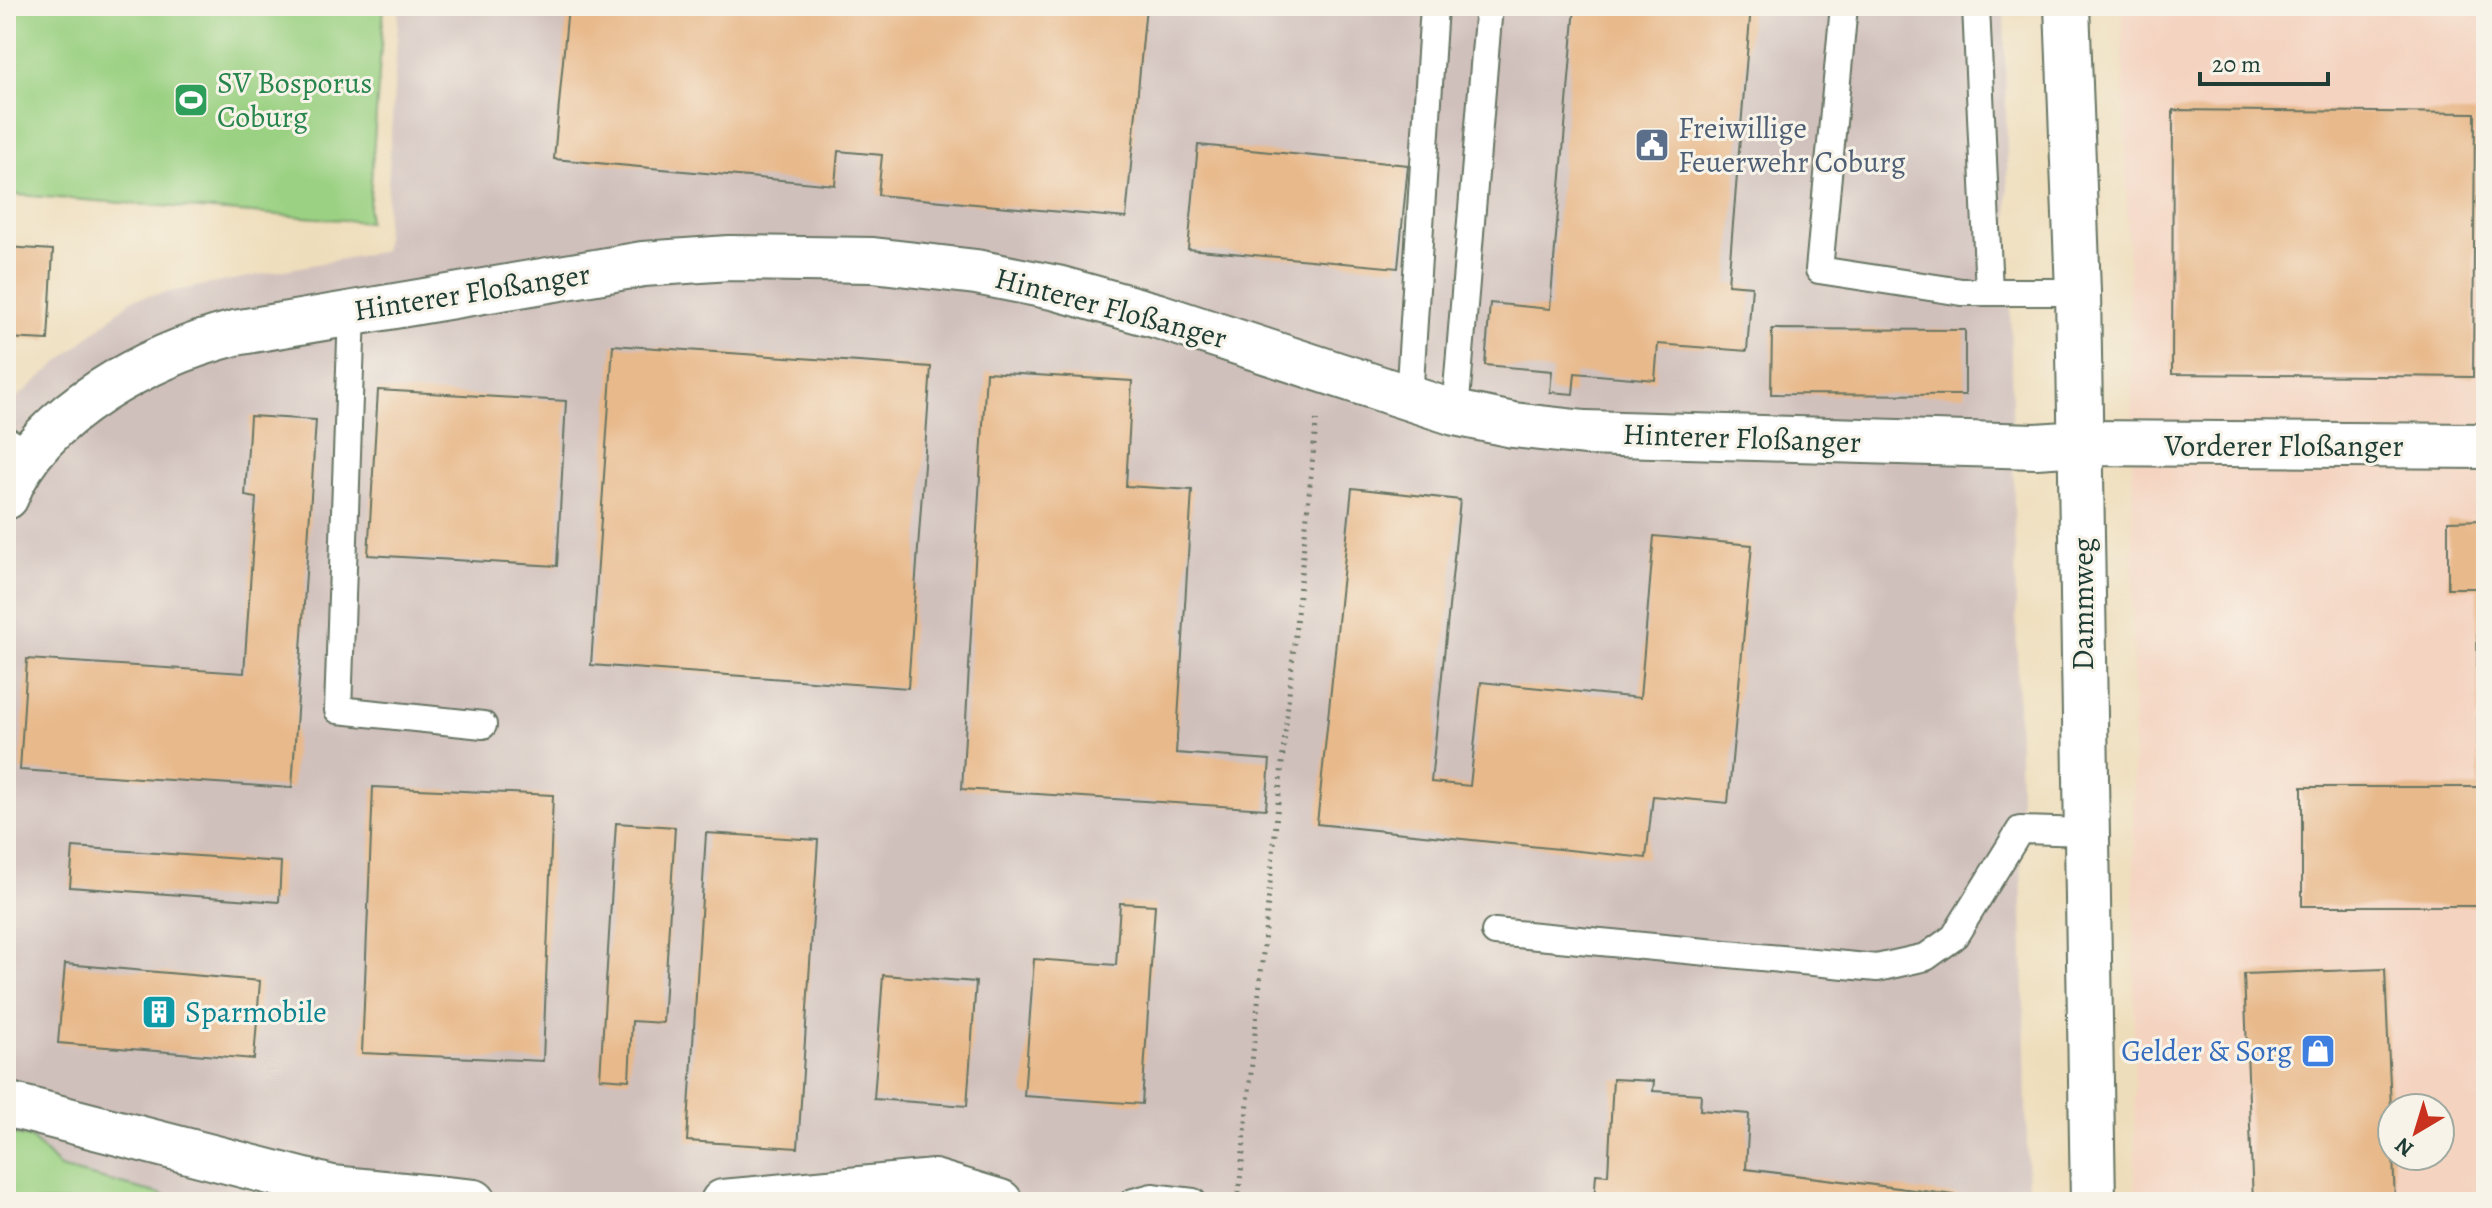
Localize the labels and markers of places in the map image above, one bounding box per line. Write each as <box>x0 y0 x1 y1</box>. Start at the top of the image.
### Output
place label: SV Bosporus Coburg <box>217 63 372 137</box>
sports icon: SV Bosporus Coburg <box>172 81 210 119</box>
place label: Freiwillige Feuerwehr Coburg <box>1678 108 1906 182</box>
public building icon: Freiwillige Feuerwehr Coburg <box>1633 126 1671 164</box>
place label: Sparmobile <box>185 992 327 1032</box>
building icon: Sparmobile <box>140 993 178 1031</box>
place label: Gelder & Sorg <box>2121 1031 2292 1071</box>
shop icon: Gelder & Sorg <box>2299 1032 2337 1070</box>

